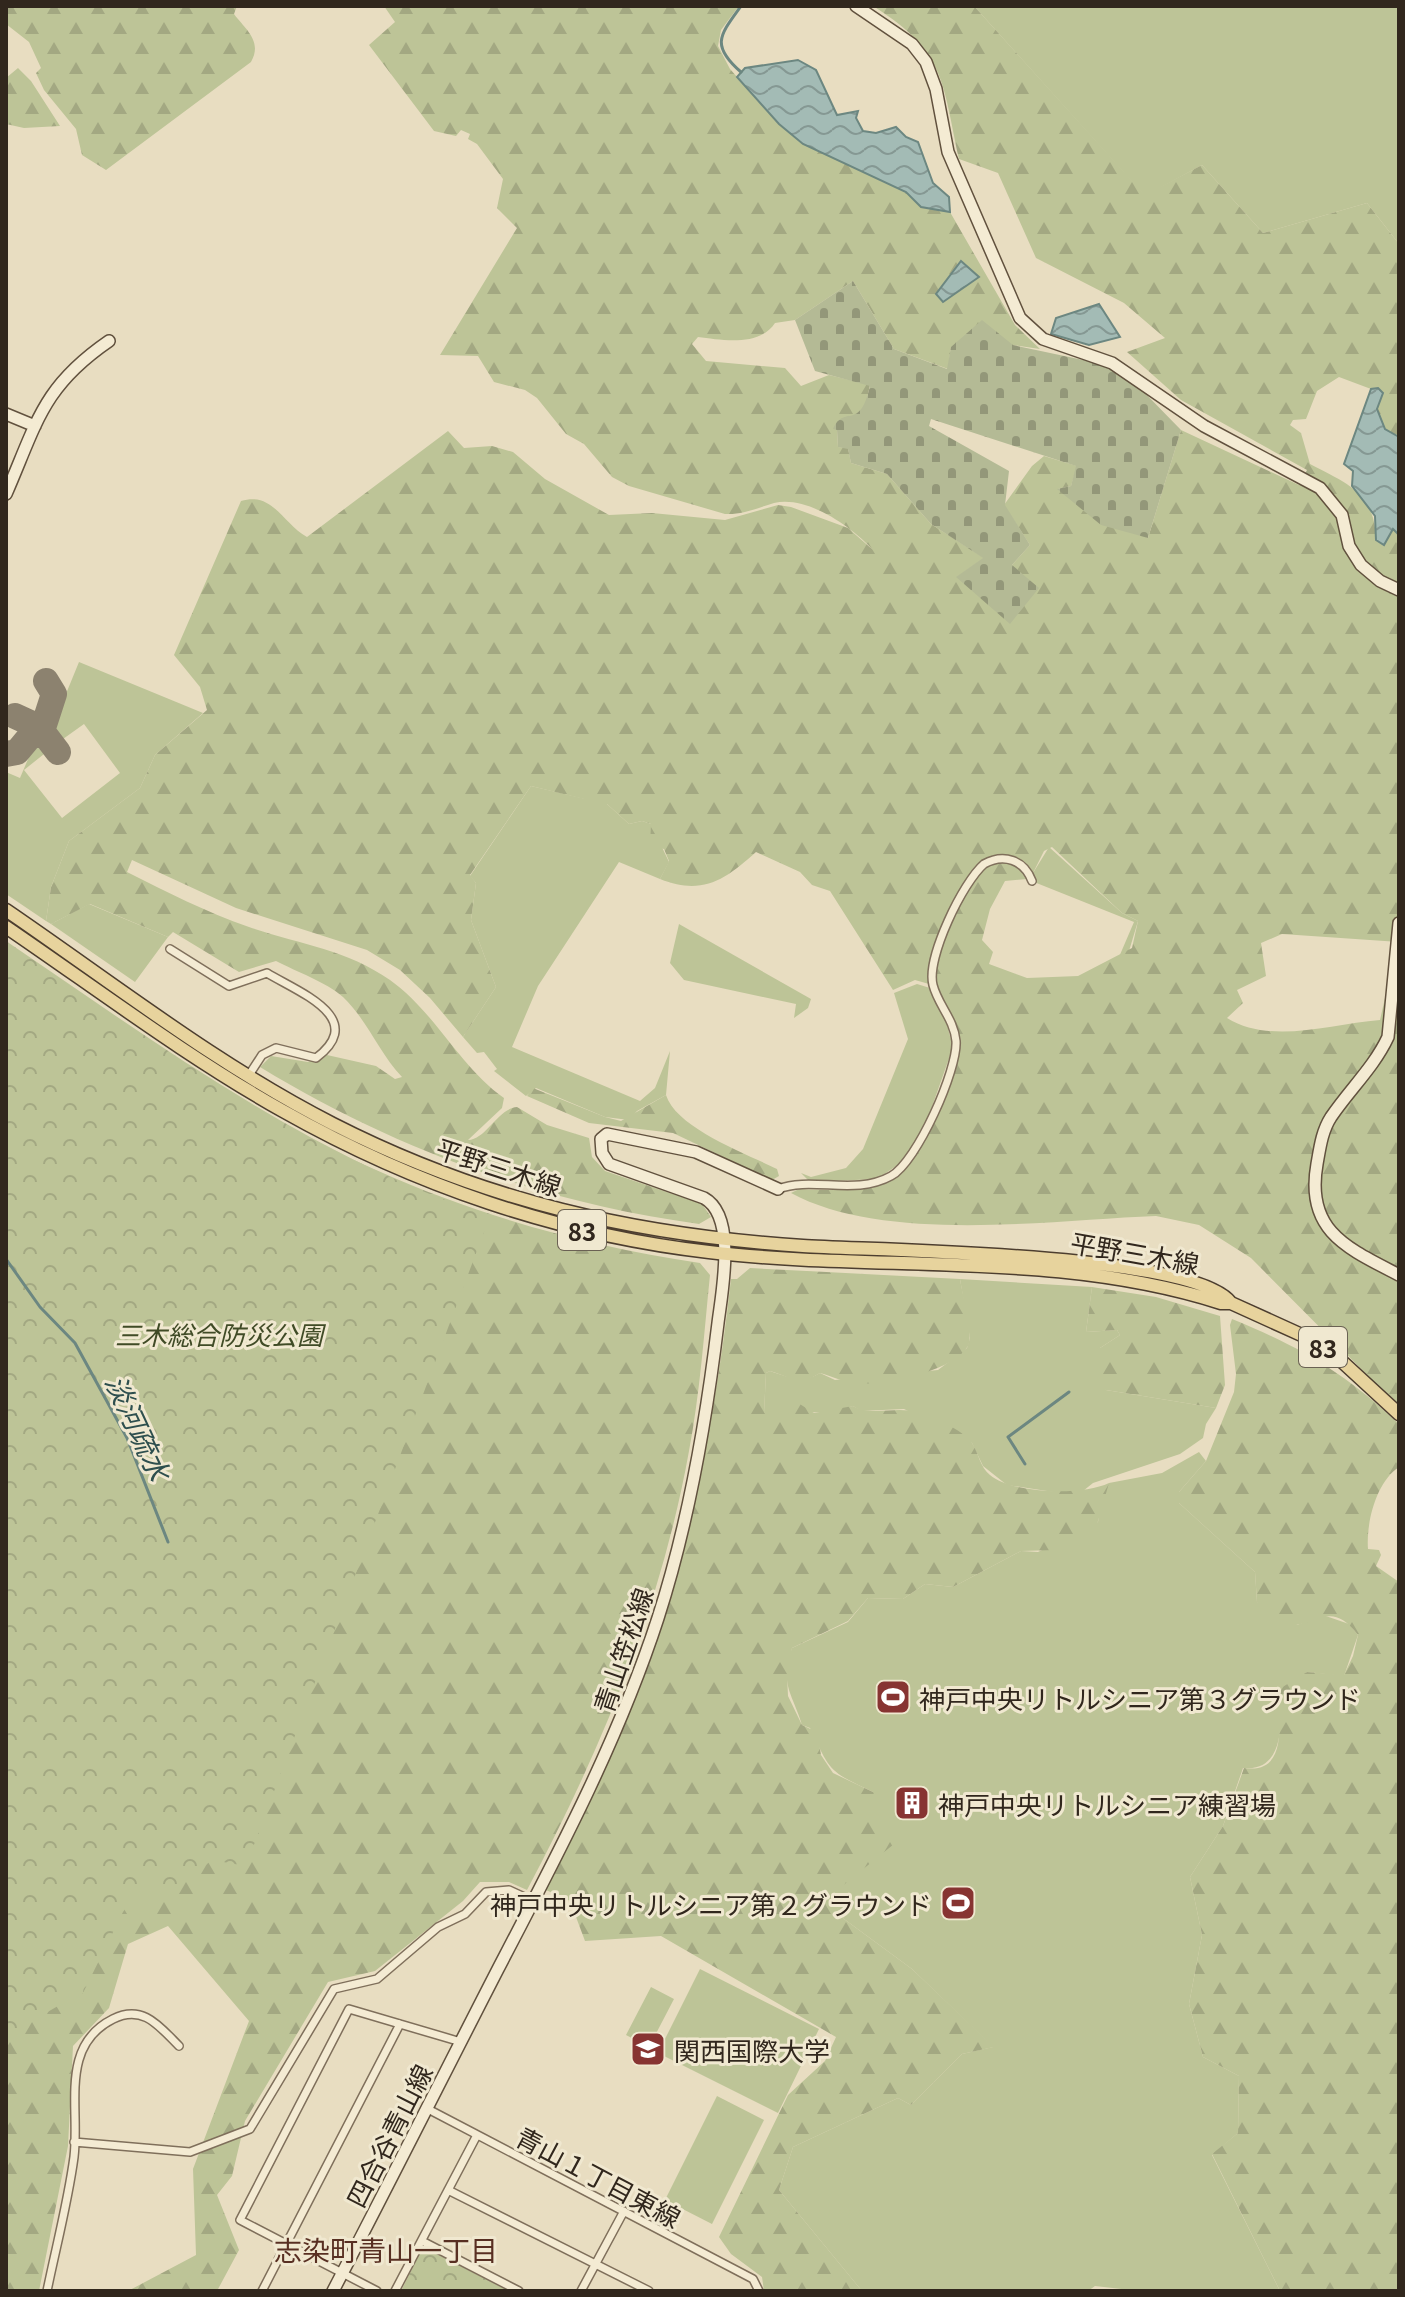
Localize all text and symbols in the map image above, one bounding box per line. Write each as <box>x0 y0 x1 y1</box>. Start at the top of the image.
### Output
street label: 平野三木線 <box>431 1128 567 1204</box>
road number: 83 <box>558 1210 606 1250</box>
street label: 平野三木線 <box>1068 1222 1202 1282</box>
park label: 三木総合防災公園 <box>115 1315 327 1352</box>
road number: 83 <box>1299 1327 1347 1367</box>
water label: 淡河疏水 <box>97 1368 182 1489</box>
street label: 青山笠松線 <box>583 1583 661 1717</box>
sports icon: 神戸中央リトルシニア第３グラウンド <box>874 1678 912 1716</box>
place label: 神戸中央リトルシニア第３グラウンド <box>919 1679 1361 1716</box>
building icon: 神戸中央リトルシニア練習場 <box>893 1784 931 1822</box>
place label: 神戸中央リトルシニア練習場 <box>938 1785 1276 1822</box>
sports icon: 神戸中央リトルシニア第２グラウンド <box>939 1884 977 1922</box>
place label: 神戸中央リトルシニア第２グラウンド <box>490 1885 932 1922</box>
school or university icon: 関西国際大学 <box>629 2030 667 2068</box>
place label: 関西国際大学 <box>674 2031 830 2068</box>
street label: 四合谷青山線 <box>336 2057 440 2213</box>
street label: 青山１丁目東線 <box>510 2117 688 2235</box>
district label: 志染町青山一丁目 <box>274 2229 498 2269</box>

